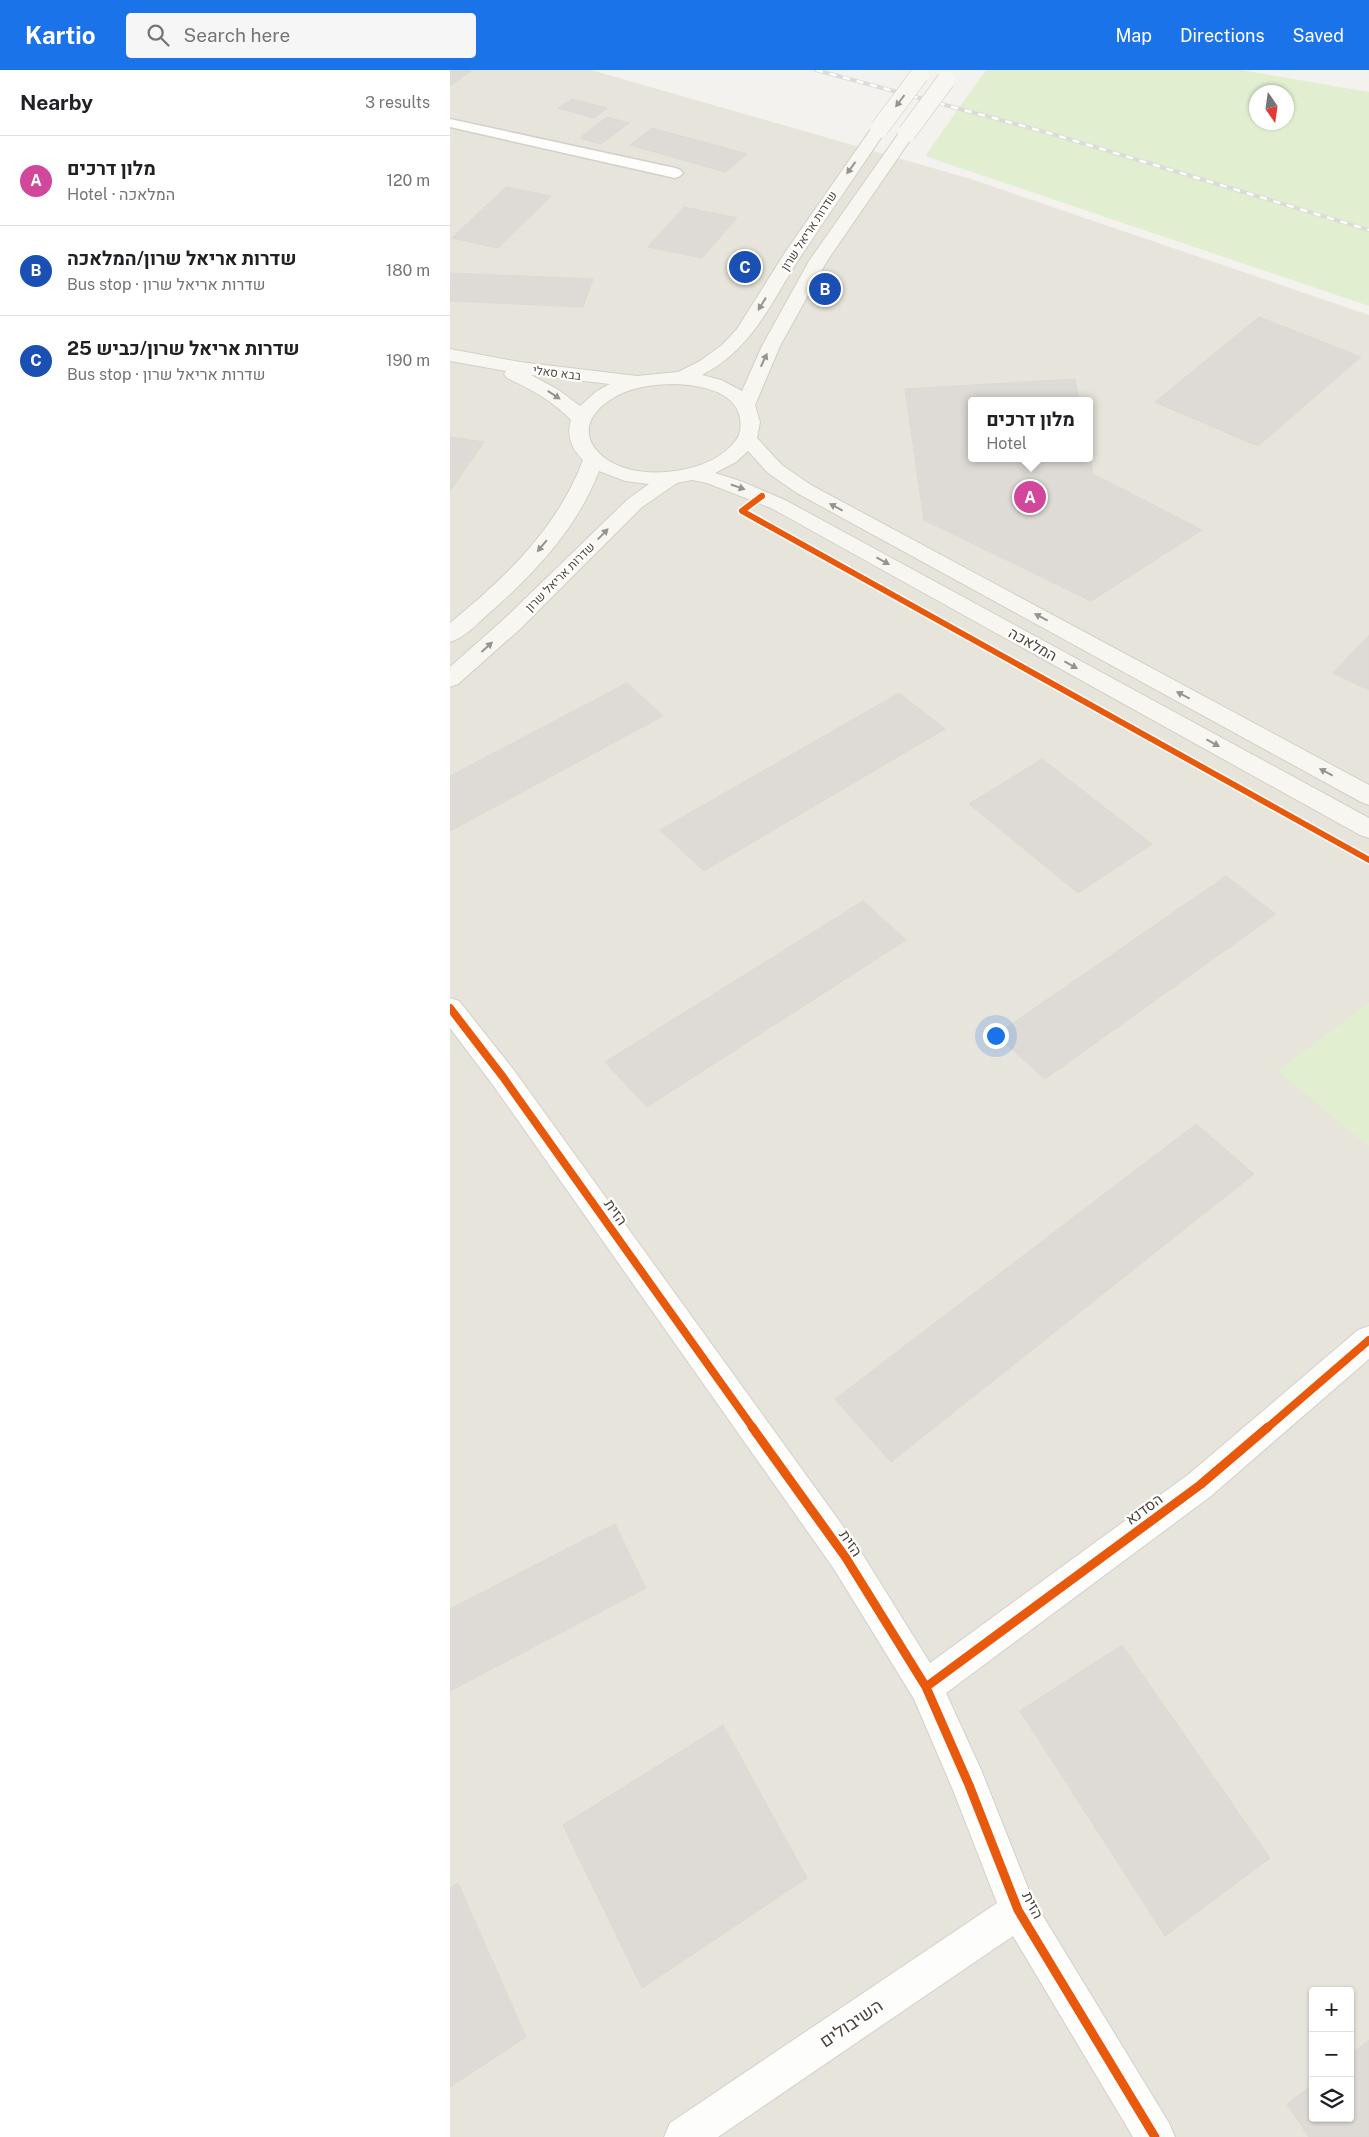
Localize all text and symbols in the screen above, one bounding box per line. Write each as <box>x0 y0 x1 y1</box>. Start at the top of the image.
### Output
search box <box>126 13 476 58</box>
text: Kartio <box>25 21 96 49</box>
icon: search <box>144 21 172 49</box>
text: Search here <box>184 24 290 46</box>
text: Map <box>1115 25 1152 46</box>
text: Directions <box>1180 25 1265 46</box>
text: Saved <box>1293 25 1344 46</box>
north arrow <box>1249 85 1294 130</box>
text: Nearby <box>20 90 93 115</box>
text: 3 results <box>365 93 430 112</box>
one-way arrow <box>894 94 905 107</box>
text: מלון דרכים <box>67 157 156 179</box>
one-way arrow <box>846 161 856 175</box>
text: A <box>30 171 42 190</box>
text: 120 m <box>386 171 430 190</box>
text: Hotel · המלאכה <box>67 185 175 204</box>
street label: שדרות אריאל שרון <box>778 189 840 273</box>
text: שדרות אריאל שרון/המלאכה <box>67 247 297 269</box>
pin: C <box>729 248 761 286</box>
text: B <box>31 261 41 280</box>
text: 180 m <box>386 261 430 280</box>
pin: B <box>809 270 841 308</box>
text: Bus stop · שדרות אריאל שרון <box>67 275 265 294</box>
one-way arrow <box>757 298 767 311</box>
text: שדרות אריאל שרון/כביש 25 <box>67 337 300 359</box>
text: C <box>30 351 42 370</box>
text: 190 m <box>386 351 430 370</box>
one-way arrow <box>761 353 769 367</box>
street label: בבא סאלי <box>532 363 583 383</box>
text: Bus stop · שדרות אריאל שרון <box>67 365 265 384</box>
one-way arrow <box>547 390 560 400</box>
popup <box>968 397 1093 462</box>
text: מלון דרכים <box>986 408 1075 430</box>
text: Hotel <box>986 434 1027 453</box>
pin: A <box>1014 478 1046 516</box>
one-way arrow <box>731 483 746 491</box>
one-way arrow <box>829 502 843 511</box>
one-way arrow <box>597 529 609 541</box>
one-way arrow <box>537 539 548 552</box>
street label: שדרות אריאל שרון <box>523 540 597 614</box>
one-way arrow <box>875 557 890 565</box>
one-way arrow <box>1034 613 1047 622</box>
street label: המלאכה <box>1006 624 1060 664</box>
one-way arrow <box>480 641 492 653</box>
one-way arrow <box>1064 661 1078 669</box>
one-way arrow <box>1176 691 1191 699</box>
one-way arrow <box>1206 739 1221 747</box>
one-way arrow <box>1319 768 1333 777</box>
your location <box>983 1023 1009 1049</box>
street label: הזית <box>601 1196 631 1228</box>
street label: הסדנא <box>1122 1490 1166 1528</box>
street label: הזית <box>836 1527 866 1559</box>
street label: הזית <box>1019 1889 1047 1921</box>
map controls <box>1309 1987 1354 2122</box>
button: + <box>1309 1987 1354 2032</box>
street label: השיבולים <box>816 1994 886 2052</box>
button: − <box>1309 2032 1354 2077</box>
button: layers <box>1309 2077 1354 2122</box>

